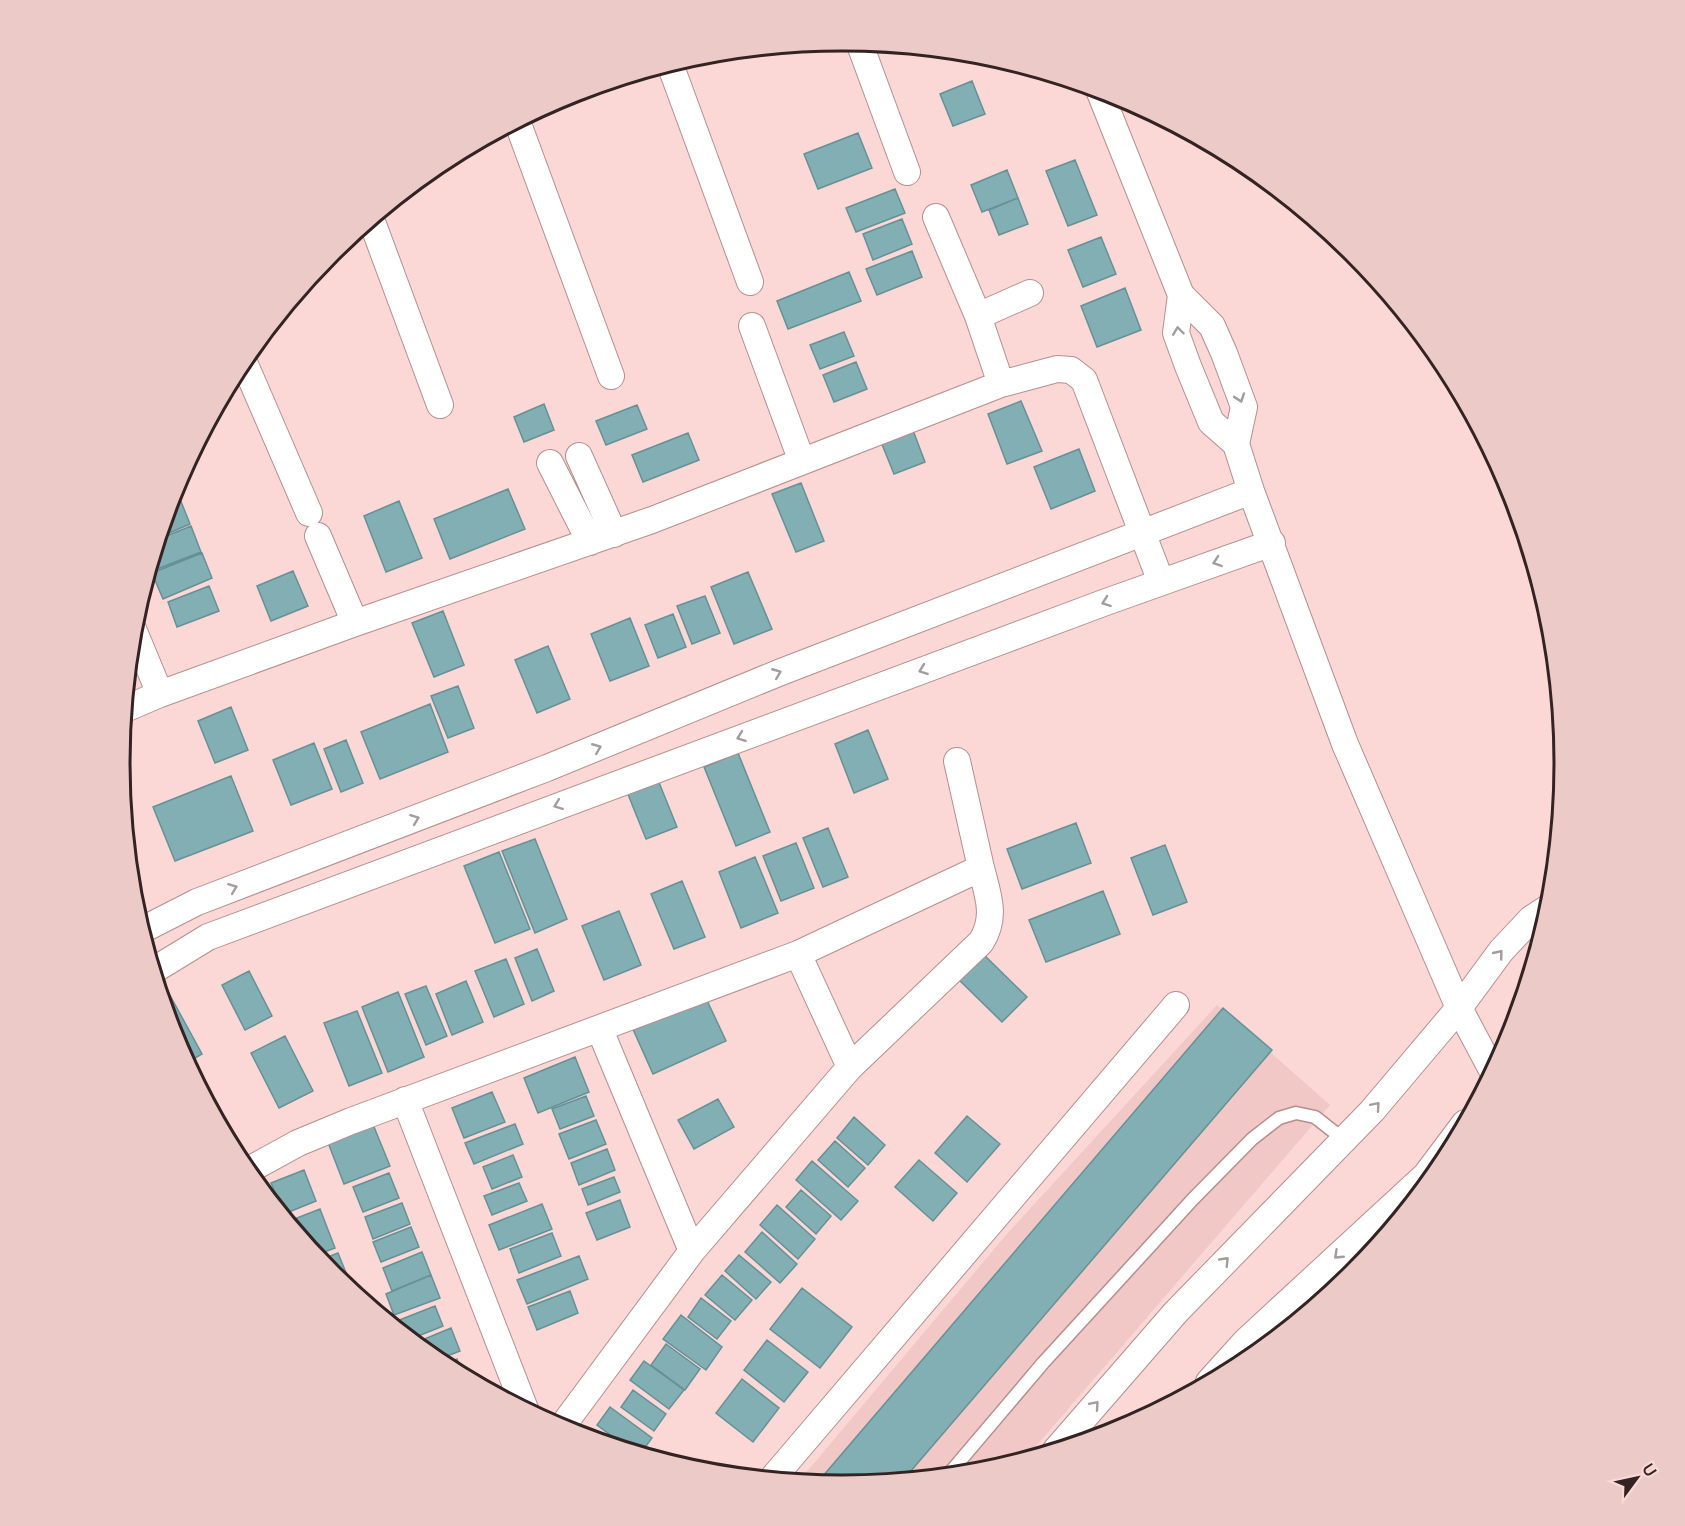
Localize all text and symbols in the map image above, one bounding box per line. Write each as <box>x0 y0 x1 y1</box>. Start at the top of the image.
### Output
one-way arrow <box>1172 326 1184 336</box>
one-way arrow <box>1233 392 1246 403</box>
one-way arrow <box>1212 555 1222 568</box>
one-way arrow <box>1101 594 1112 607</box>
one-way arrow <box>919 662 929 675</box>
one-way arrow <box>771 668 782 681</box>
one-way arrow <box>736 730 747 743</box>
one-way arrow <box>591 743 602 755</box>
one-way arrow <box>553 798 564 811</box>
one-way arrow <box>409 813 420 826</box>
one-way arrow <box>227 883 238 896</box>
one-way arrow <box>1491 950 1502 961</box>
one-way arrow <box>1369 1102 1380 1113</box>
one-way arrow <box>1334 1248 1344 1259</box>
one-way arrow <box>1218 1257 1229 1268</box>
one-way arrow <box>1088 1402 1099 1412</box>
north arrow <box>1607 1448 1667 1508</box>
text: U <box>1637 1459 1662 1481</box>

